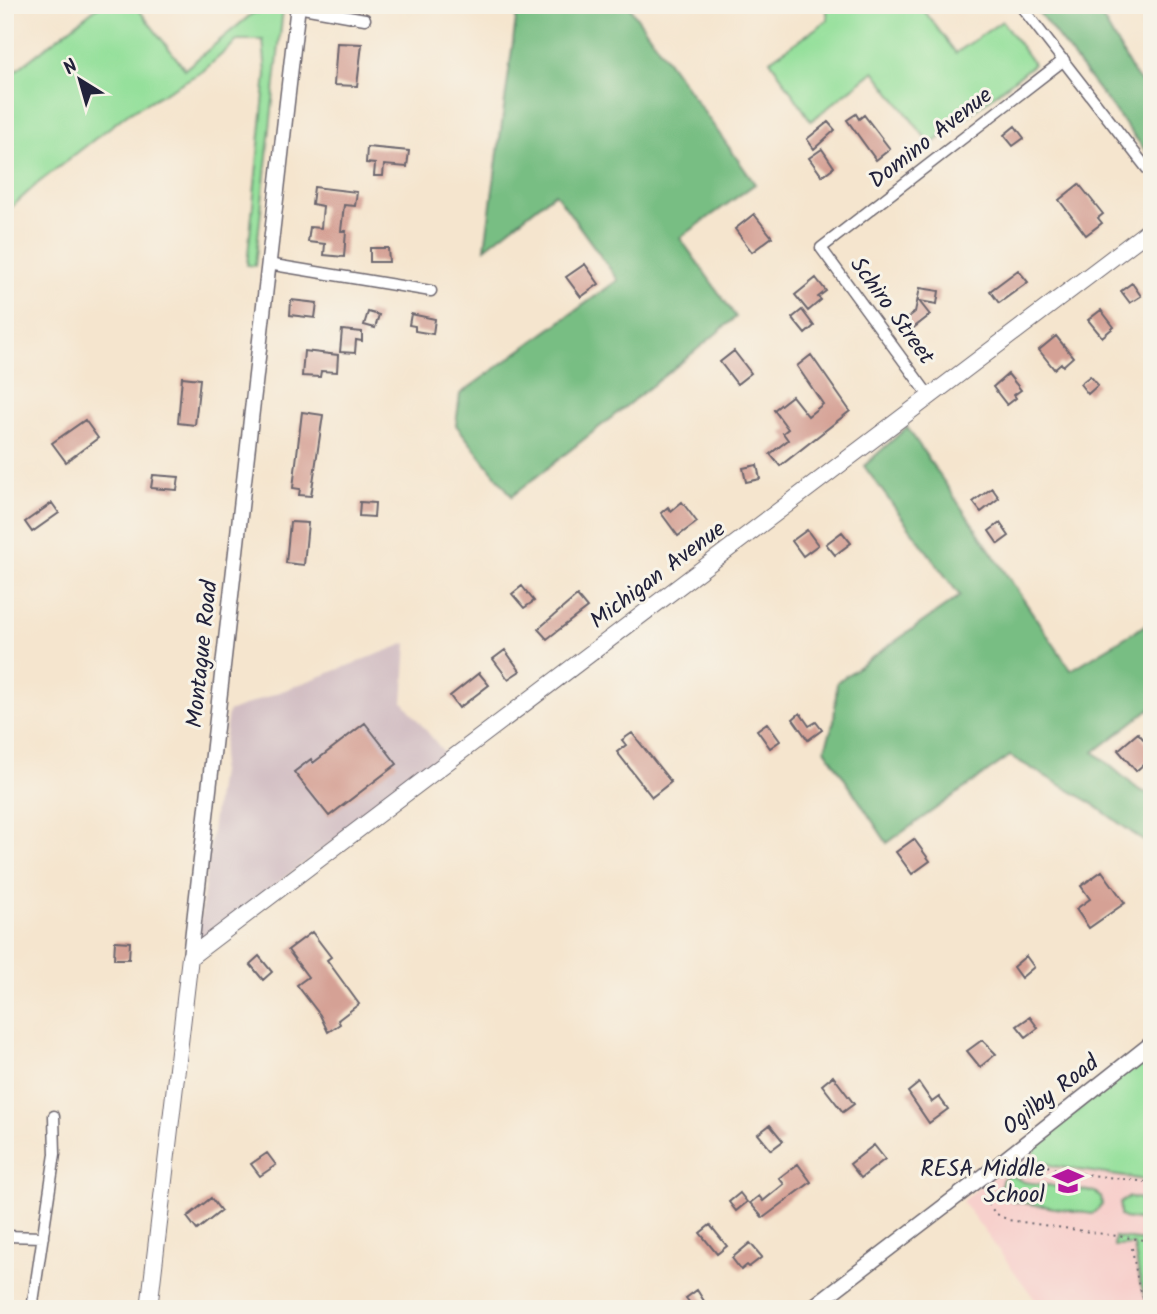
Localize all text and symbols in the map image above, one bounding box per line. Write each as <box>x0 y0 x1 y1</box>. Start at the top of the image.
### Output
north arrow <box>46 46 116 116</box>
text: N <box>57 52 85 84</box>
street label: Domino Avenue <box>862 79 1001 199</box>
street label: Schiro Street <box>840 250 944 374</box>
street label: Michigan Avenue <box>582 512 734 639</box>
street label: Montague Road <box>177 578 229 730</box>
street label: Ogilby Road <box>995 1046 1108 1145</box>
place label: RESA Middle School <box>920 1152 1045 1214</box>
school or university icon: RESA Middle School <box>1051 1164 1085 1198</box>

